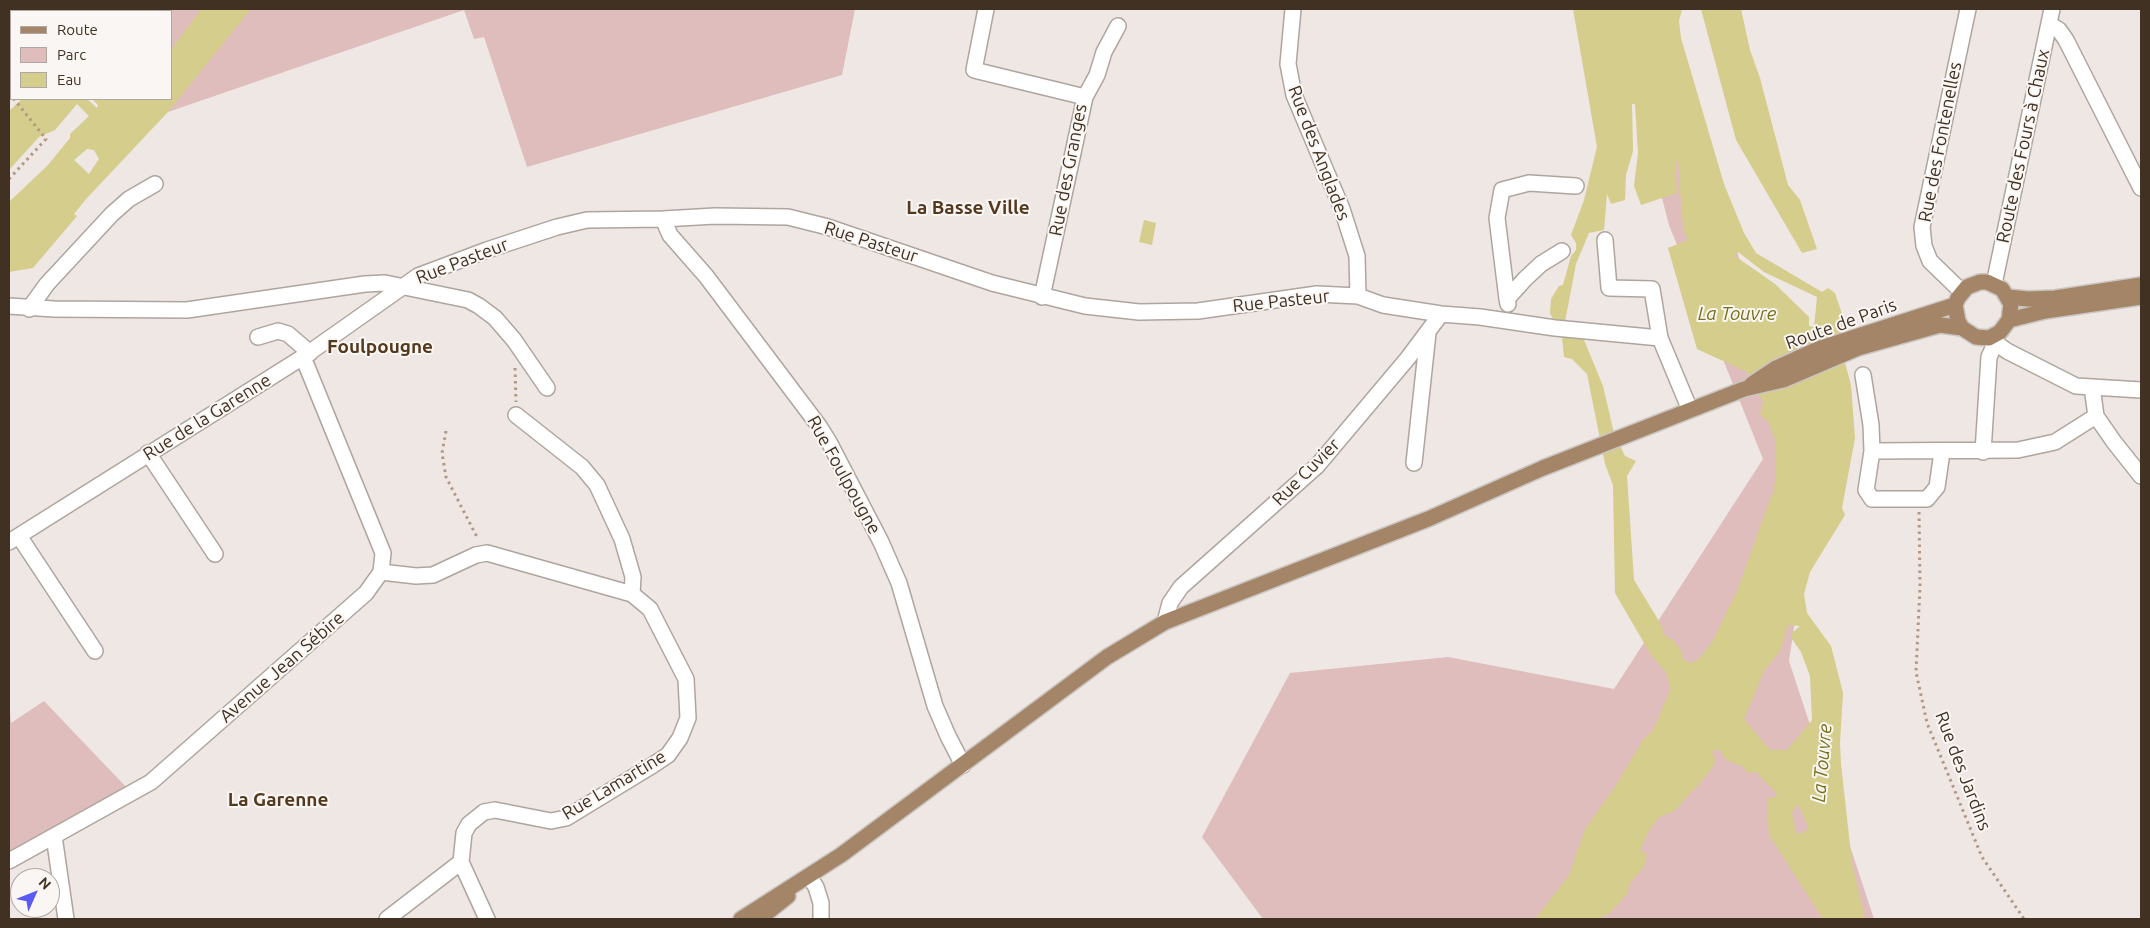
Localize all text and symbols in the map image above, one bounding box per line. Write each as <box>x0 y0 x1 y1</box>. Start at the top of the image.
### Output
legend <box>10 10 172 100</box>
text: Route <box>57 21 98 38</box>
text: Parc <box>57 46 86 63</box>
street label: Route des Fours à Chaux <box>1992 47 2054 245</box>
street label: Rue des Fontenelles <box>1914 60 1966 224</box>
text: Eau <box>57 71 82 88</box>
street label: Rue des Anglades <box>1283 83 1355 223</box>
street label: Rue des Granges <box>1045 102 1091 238</box>
district label: La Basse Ville <box>906 197 1030 219</box>
street label: Rue Pasteur <box>821 217 921 267</box>
street label: Rue Pasteur <box>413 233 511 289</box>
street label: Rue Pasteur <box>1231 285 1331 317</box>
street label: Route de Paris <box>1783 294 1899 354</box>
water label: La Touvre <box>1698 303 1776 325</box>
district label: Foulpougne <box>327 336 433 358</box>
street label: Rue de la Garenne <box>139 369 275 465</box>
street label: Rue Foulpougne <box>802 412 886 538</box>
street label: Rue Cuvier <box>1268 434 1344 510</box>
street label: Avenue Jean Sébire <box>215 607 349 727</box>
street label: Rue des Jardins <box>1930 708 1996 834</box>
water label: La Touvre <box>1807 723 1837 803</box>
street label: Rue Lamartine <box>558 746 670 824</box>
district label: La Garenne <box>228 789 328 811</box>
north arrow <box>10 868 60 918</box>
text: N <box>36 874 54 893</box>

